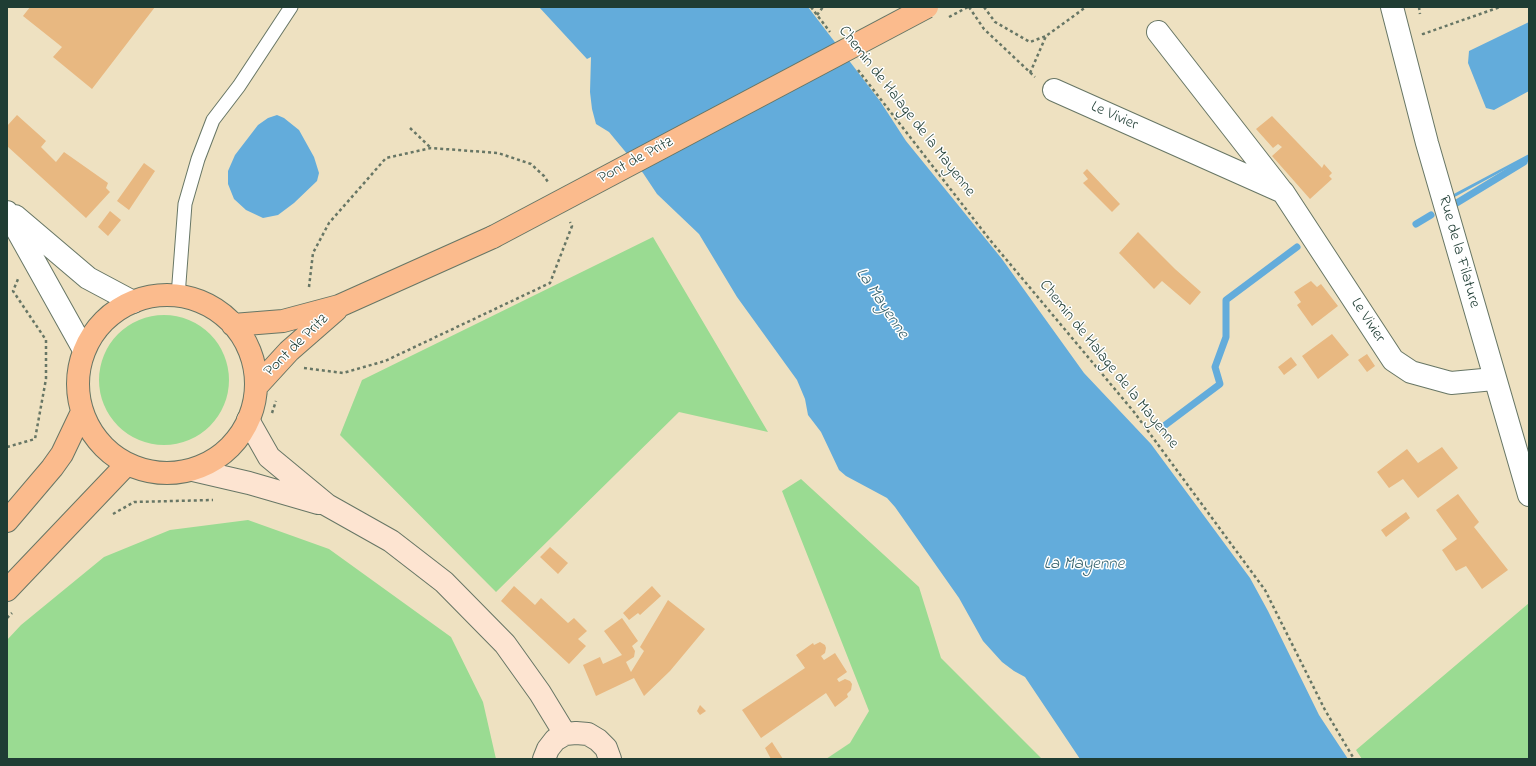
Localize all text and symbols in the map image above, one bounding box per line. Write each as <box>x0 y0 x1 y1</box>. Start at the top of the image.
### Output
street label: Chemin de Halage de la Mayenne <box>833 23 979 201</box>
street label: Le Vivier <box>1087 98 1141 136</box>
street label: Pont de Pritz <box>595 133 677 189</box>
street label: Rue de la Filature <box>1433 194 1483 310</box>
water label: La Mayenne <box>850 265 912 343</box>
street label: Chemin de Halage de la Mayenne <box>1034 277 1182 453</box>
street label: Le Vivier <box>1345 295 1389 347</box>
street label: Pont de Pritz <box>261 311 333 381</box>
water label: La Mayenne <box>1044 555 1124 575</box>

